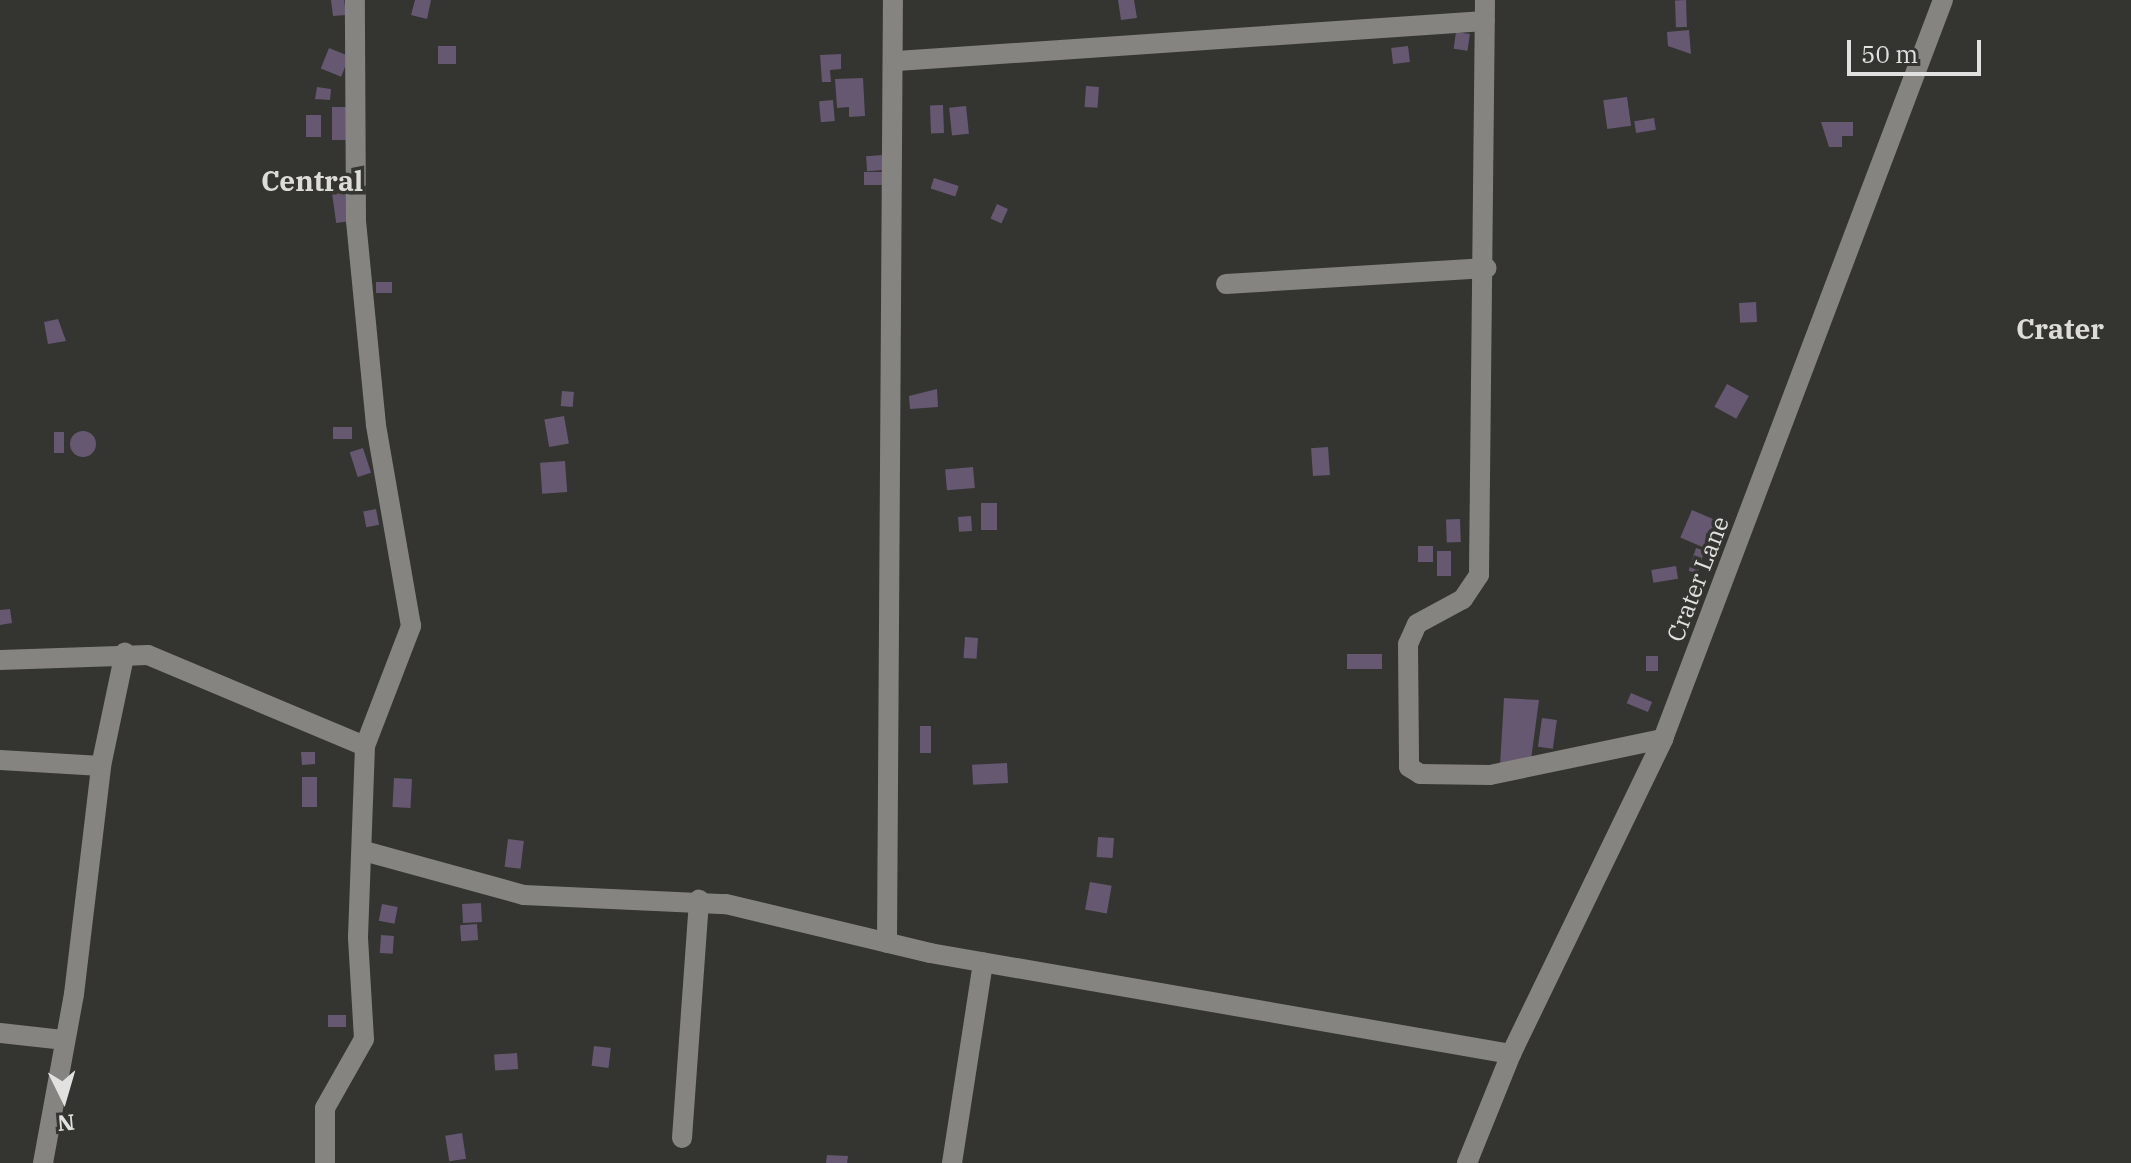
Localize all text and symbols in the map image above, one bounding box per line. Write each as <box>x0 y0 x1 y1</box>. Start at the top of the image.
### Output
scale bar <box>1851 24 1985 74</box>
text: 50 m <box>1861 38 1918 70</box>
district label: Central <box>261 164 363 198</box>
district label: Crater <box>2016 312 2104 346</box>
street label: Crater Lane <box>1661 512 1735 646</box>
north arrow <box>24 1059 104 1139</box>
text: N <box>56 1108 76 1139</box>

